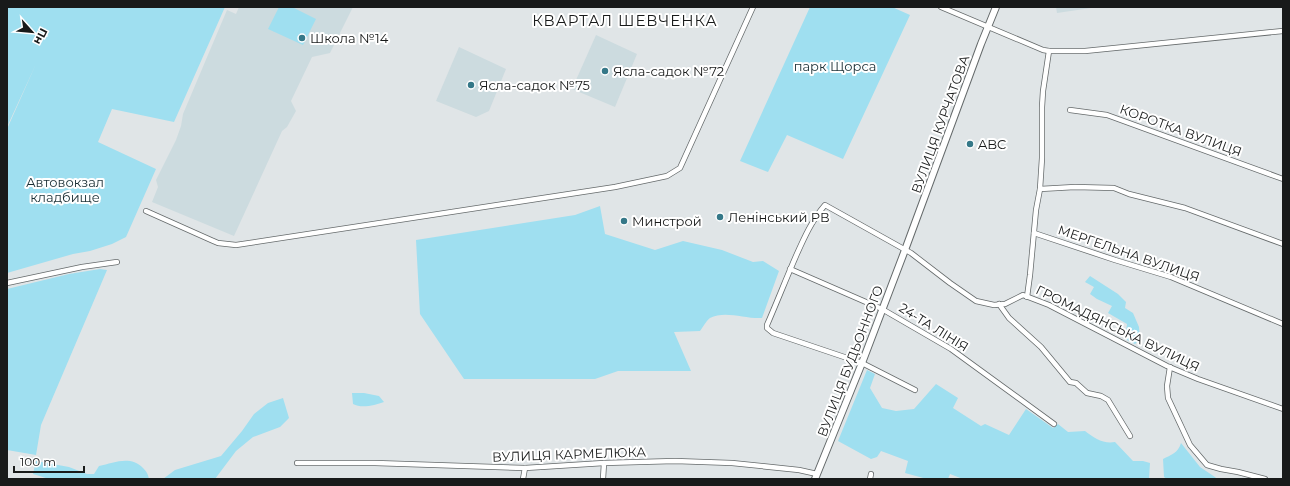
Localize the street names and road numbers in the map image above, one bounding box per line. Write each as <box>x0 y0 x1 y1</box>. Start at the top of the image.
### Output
street label: ВУЛИЦЯ КУРЧАТОВА <box>908 53 973 195</box>
street label: КОРОТКА ВУЛИЦЯ <box>1118 100 1244 160</box>
street label: МЕРГЕЛЬНА ВУЛИЦЯ <box>1056 221 1202 285</box>
street label: ГРОМАДЯНСЬКА ВУЛИЦЯ <box>1034 281 1202 375</box>
street label: ВУЛИЦЯ БУДЬОННОГО <box>814 283 886 439</box>
street label: 24-ТА ЛІНІЯ <box>896 299 972 355</box>
street label: ВУЛИЦЯ КАРМЕЛЮКА <box>492 443 647 465</box>

